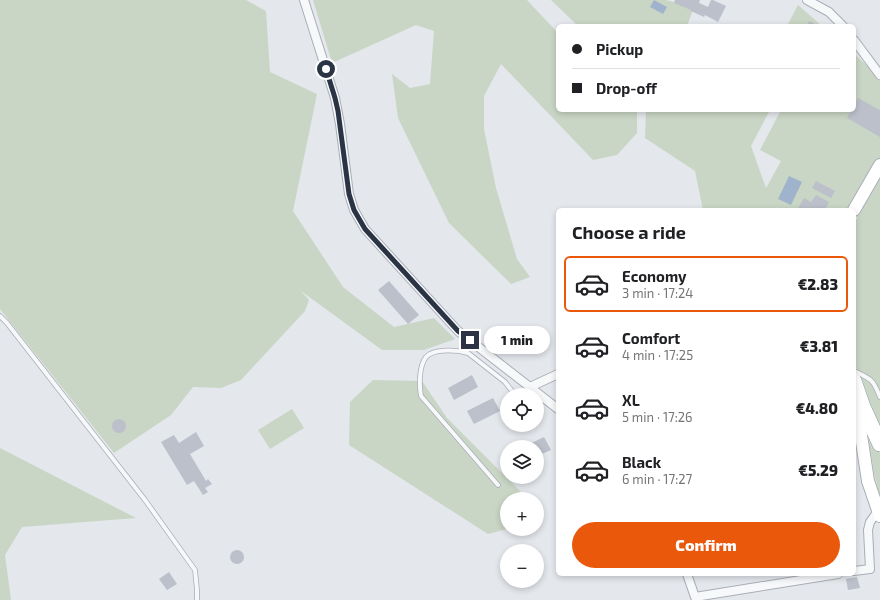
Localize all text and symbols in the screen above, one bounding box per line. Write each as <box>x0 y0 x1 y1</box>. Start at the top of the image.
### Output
text: Pickup <box>596 40 643 58</box>
route start <box>317 60 335 78</box>
text: Drop-off <box>596 79 657 97</box>
text: Choose a ride <box>572 221 686 243</box>
icon: car <box>574 266 610 302</box>
text: Economy <box>622 267 687 285</box>
text: €2.83 <box>798 275 838 293</box>
text: 3 min · 17:24 <box>622 285 693 301</box>
callout: 1 min <box>484 326 550 354</box>
icon: car <box>574 328 610 364</box>
text: Comfort <box>622 329 680 347</box>
route end <box>461 331 479 349</box>
text: 1 min <box>501 332 533 348</box>
text: €3.81 <box>800 337 838 355</box>
text: 4 min · 17:25 <box>622 347 693 363</box>
map controls <box>500 388 544 588</box>
button: locate <box>500 388 544 432</box>
icon: car <box>574 390 610 426</box>
text: XL <box>622 391 640 409</box>
text: €4.80 <box>796 399 838 417</box>
text: 5 min · 17:26 <box>622 409 693 425</box>
button: layers <box>500 440 544 484</box>
icon: car <box>574 452 610 488</box>
text: Black <box>622 453 661 471</box>
text: €5.29 <box>798 461 838 479</box>
text: 6 min · 17:27 <box>622 471 692 487</box>
button: + <box>500 492 544 536</box>
button: Confirm <box>572 522 840 568</box>
button: − <box>500 544 544 588</box>

